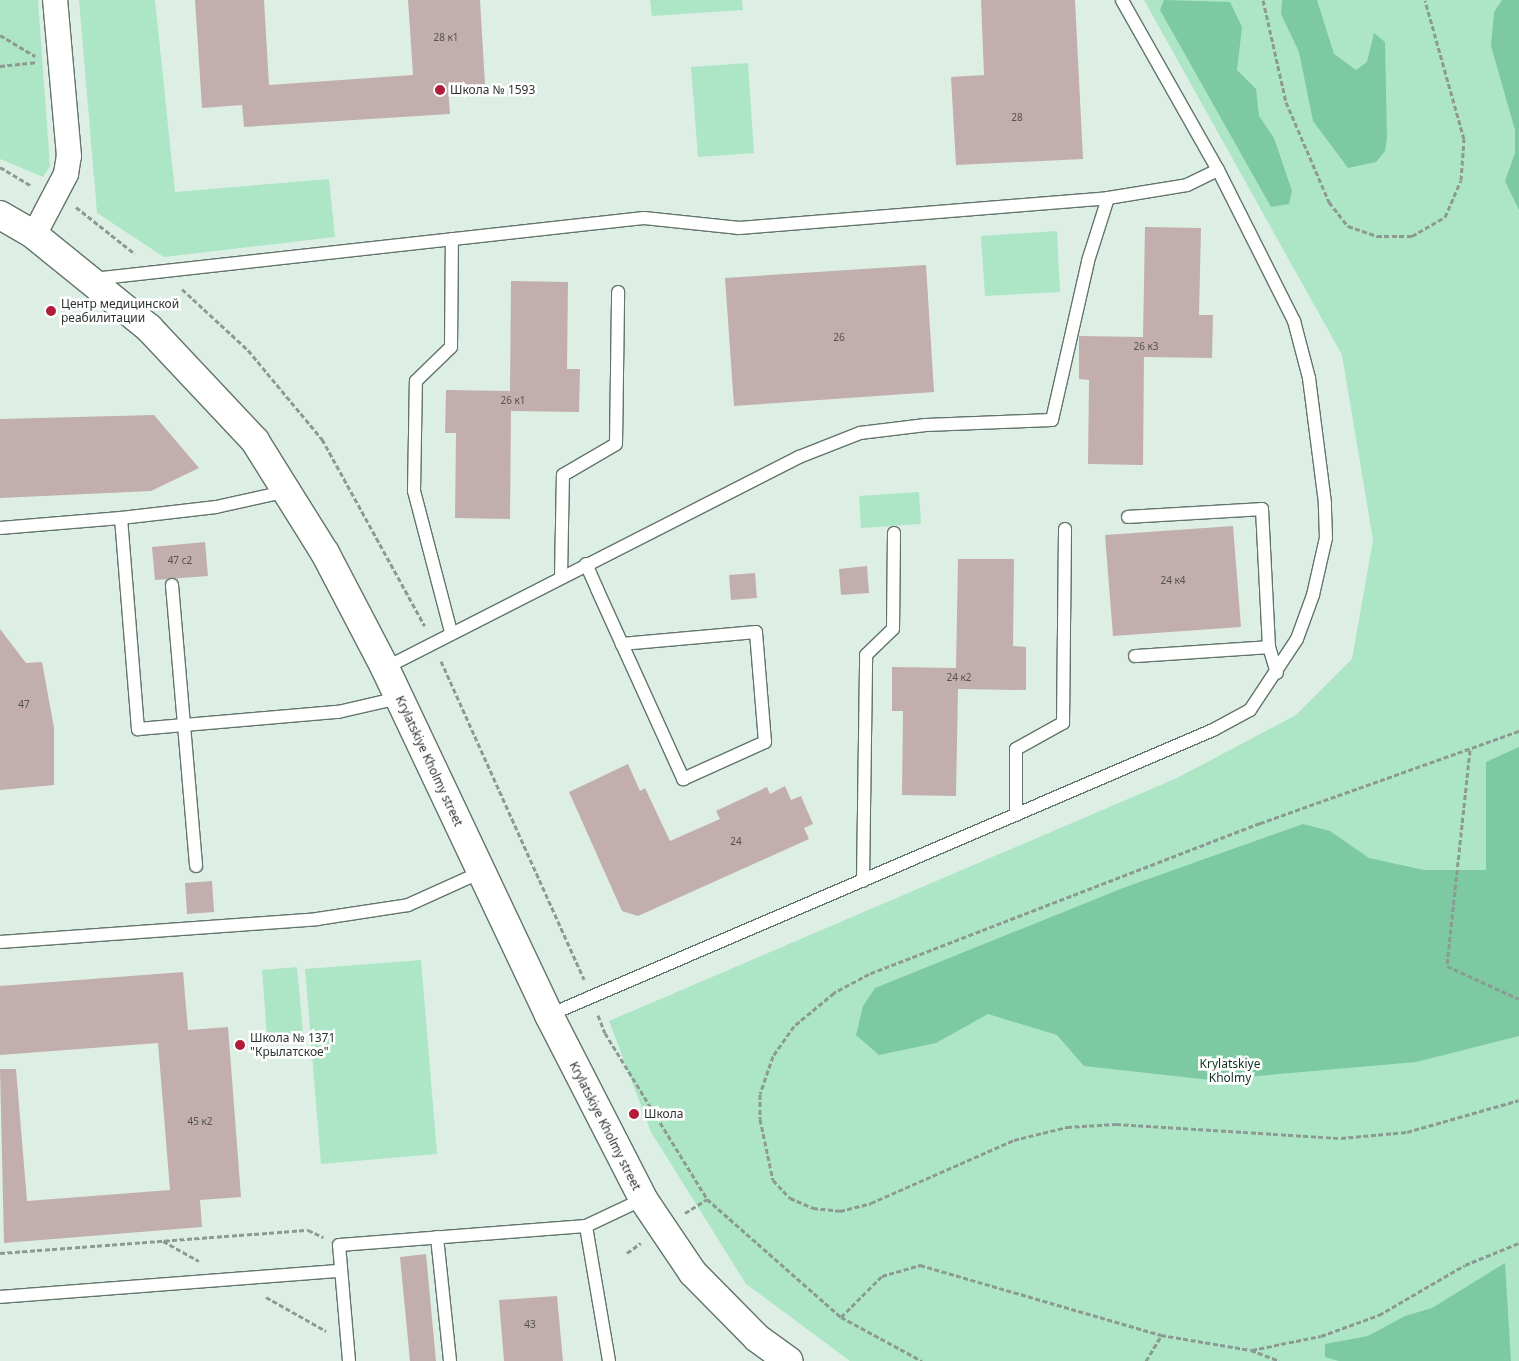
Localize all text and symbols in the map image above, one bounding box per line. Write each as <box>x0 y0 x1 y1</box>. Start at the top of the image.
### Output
house number: 28 к1 <box>433 32 459 44</box>
place label: Школа № 1593 <box>450 83 535 97</box>
marker: Школа № 1593 <box>434 84 446 96</box>
house number: 28 <box>1011 112 1023 124</box>
place label: Центр медицинской реабилитации <box>61 297 179 325</box>
marker: Центр медицинской реабилитации <box>45 305 57 317</box>
house number: 26 <box>833 332 845 344</box>
house number: 26 к3 <box>1133 341 1159 353</box>
house number: 26 к1 <box>500 395 526 407</box>
house number: 47 с2 <box>168 555 192 567</box>
house number: 24 к4 <box>1160 575 1186 587</box>
house number: 24 к2 <box>946 672 972 684</box>
street label: Krylatskiye Kholmy street <box>392 693 466 829</box>
house number: 47 <box>18 699 30 711</box>
house number: 24 <box>730 836 742 848</box>
place label: Школа № 1371 "Крылатское" <box>250 1031 335 1059</box>
marker: Школа № 1371 "Крылатское" <box>234 1039 246 1051</box>
park label: Krylatskiye Kholmy <box>1200 1057 1260 1085</box>
street label: Krylatskiye Kholmy street <box>566 1059 644 1193</box>
place label: Школа <box>644 1107 683 1121</box>
marker: Школа <box>628 1108 640 1120</box>
house number: 45 к2 <box>187 1116 213 1128</box>
house number: 43 <box>524 1319 536 1331</box>

